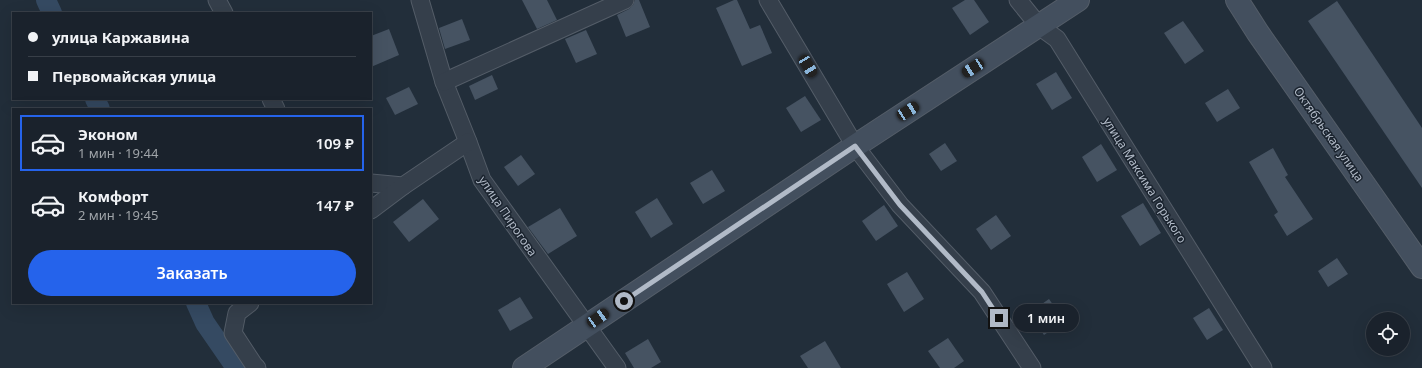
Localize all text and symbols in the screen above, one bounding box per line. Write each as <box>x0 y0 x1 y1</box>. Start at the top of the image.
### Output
text: улица Каржавина <box>52 27 190 47</box>
car <box>797 53 819 79</box>
car <box>960 56 986 80</box>
text: Первомайская улица <box>52 66 216 86</box>
street label: Октябрьская улица <box>1290 83 1368 185</box>
car <box>895 99 921 123</box>
street label: улица Максима Горького <box>1099 114 1191 246</box>
text: Эконом <box>78 124 138 144</box>
icon: car <box>30 125 66 161</box>
text: 109 ₽ <box>315 133 354 153</box>
text: 1 мин · 19:44 <box>78 144 158 162</box>
street label: улица Пирогова <box>475 172 541 260</box>
text: Комфорт <box>78 186 148 206</box>
icon: car <box>30 187 66 223</box>
text: 147 ₽ <box>315 195 354 215</box>
text: 2 мин · 19:45 <box>78 206 158 224</box>
button: Заказать <box>28 250 356 296</box>
route start <box>615 292 633 310</box>
callout: 1 мин <box>1013 304 1079 332</box>
car <box>585 306 611 330</box>
route end <box>990 309 1008 327</box>
text: 1 мин <box>1027 309 1065 327</box>
map controls <box>1366 312 1410 356</box>
button: locate <box>1366 312 1410 356</box>

